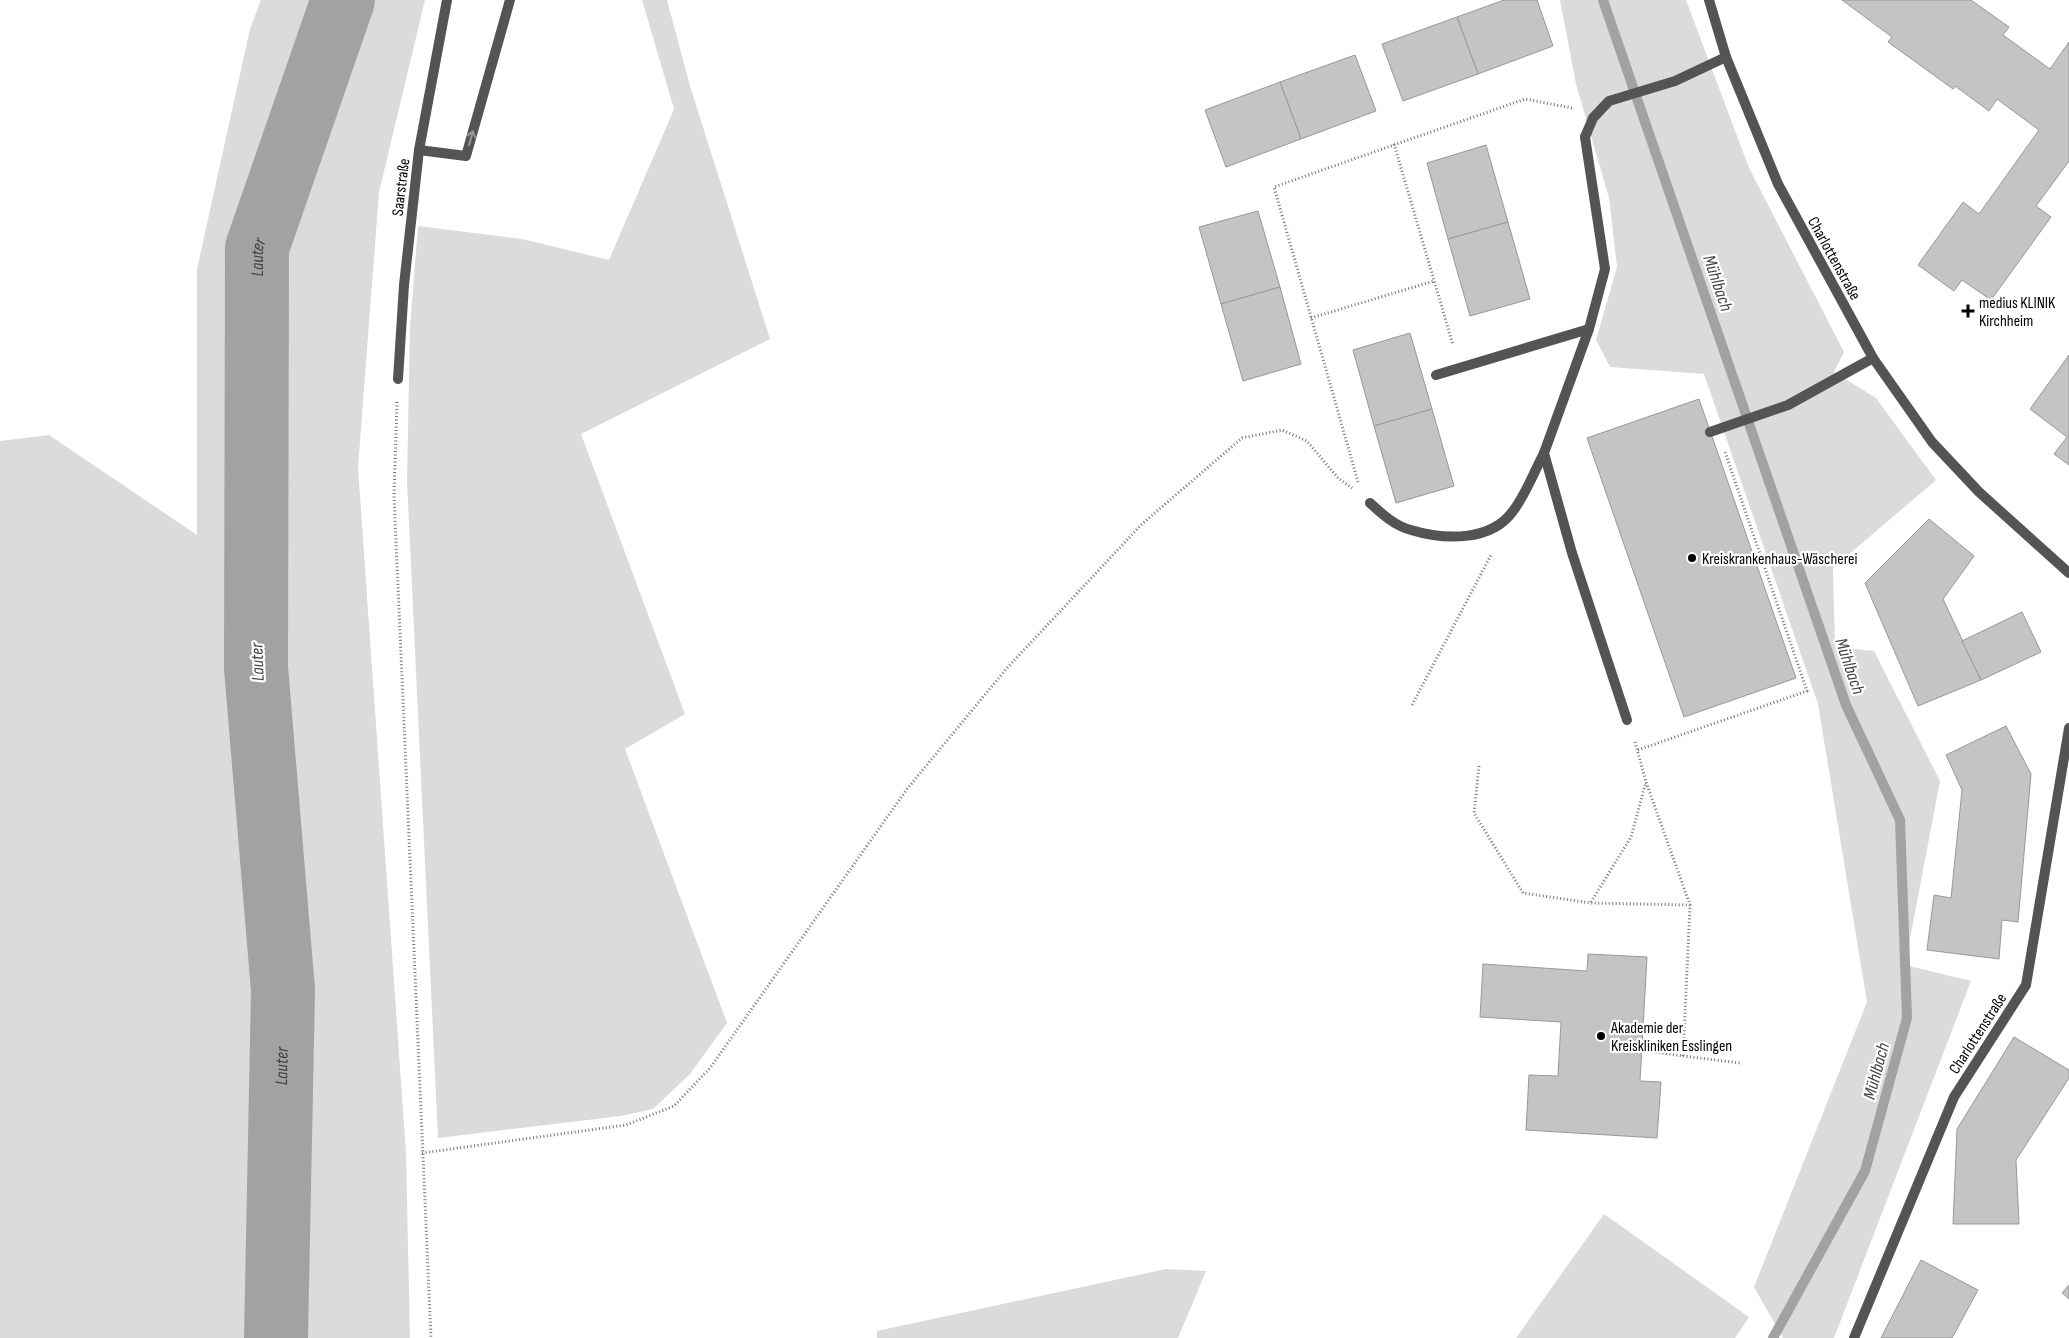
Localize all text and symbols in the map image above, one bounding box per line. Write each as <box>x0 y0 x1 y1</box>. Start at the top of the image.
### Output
one-way arrow <box>467 130 477 146</box>
street label: Saarstraße <box>389 157 414 217</box>
street label: Charlottenstraße <box>1803 214 1864 304</box>
water label: Lauter <box>247 234 271 276</box>
water label: Mühlbach <box>1698 252 1737 314</box>
place label: medius KLINIK Kirchheim <box>1979 294 2056 331</box>
marker: medius KLINIK Kirchheim <box>1961 304 1975 318</box>
place label: Kreiskrankenhaus-Wäscherei <box>1702 550 1857 569</box>
marker: Kreiskrankenhaus-Wäscherei <box>1686 552 1698 564</box>
water label: Mühlbach <box>1830 635 1869 697</box>
water label: Lauter <box>246 642 269 681</box>
street label: Charlottenstraße <box>1945 990 2011 1078</box>
place label: Akademie der Kreiskliniken Esslingen <box>1610 1019 1732 1056</box>
marker: Akademie der Kreiskliniken Esslingen <box>1595 1030 1607 1042</box>
water label: Mühlbach <box>1859 1040 1894 1102</box>
water label: Lauter <box>271 1046 293 1085</box>

